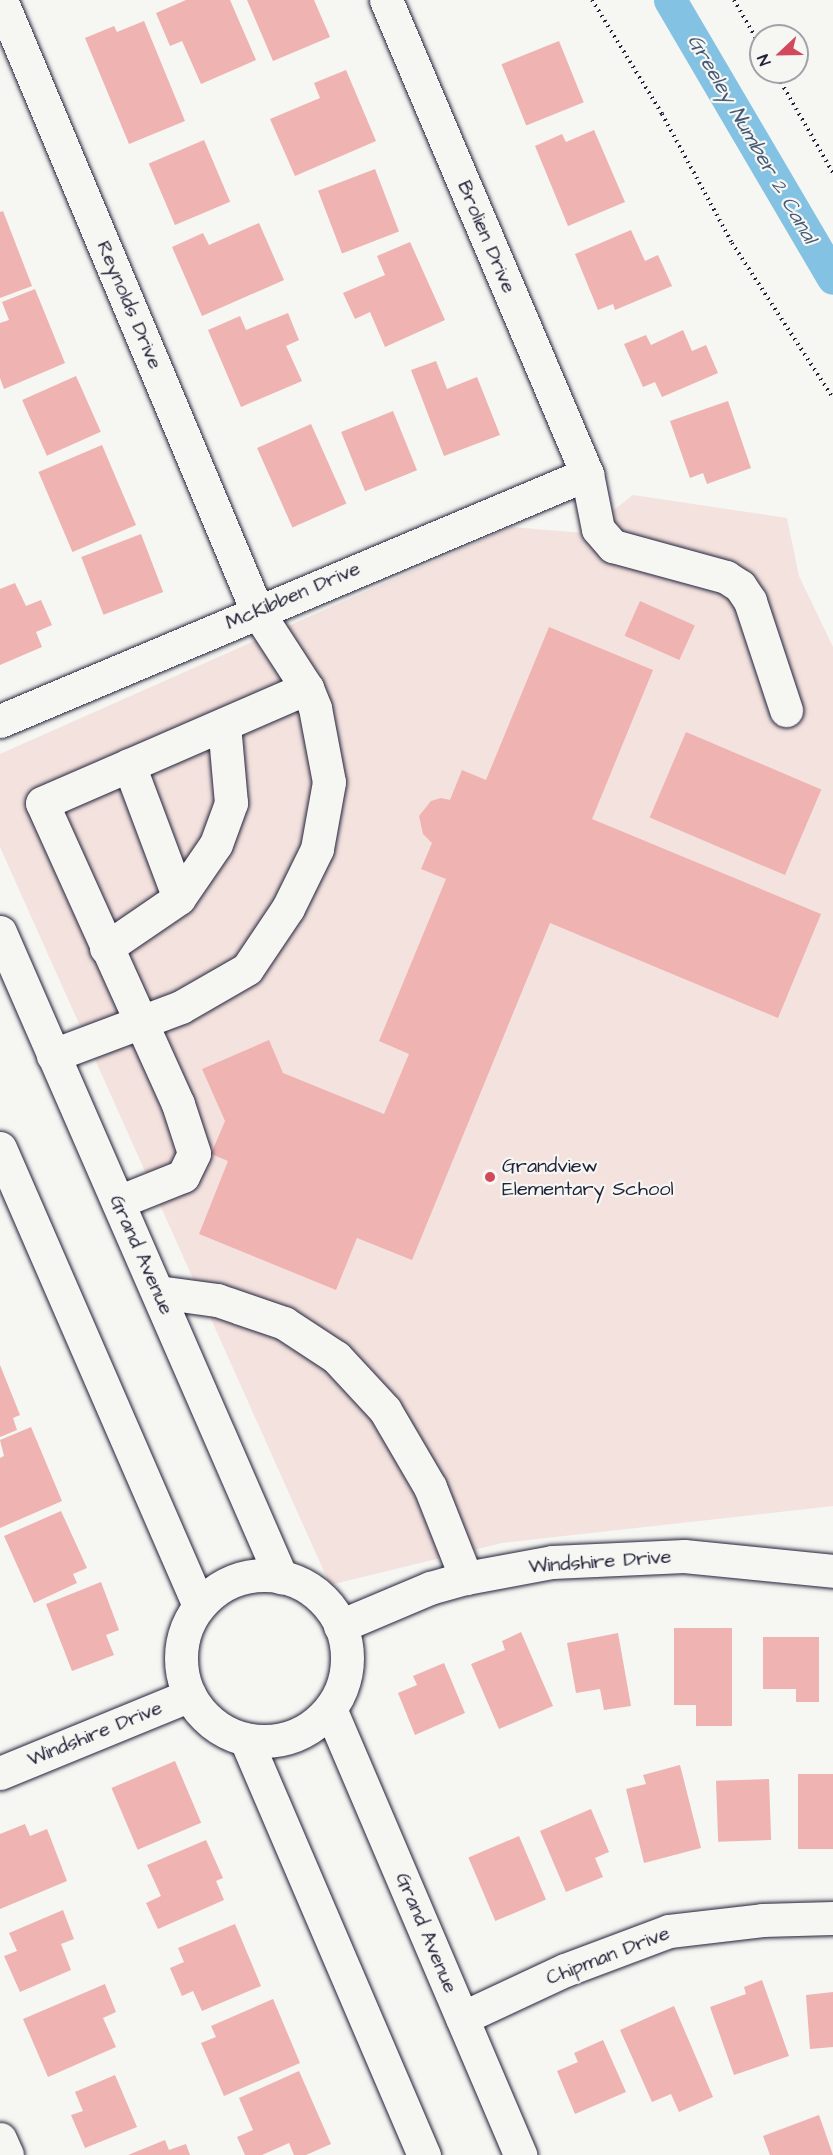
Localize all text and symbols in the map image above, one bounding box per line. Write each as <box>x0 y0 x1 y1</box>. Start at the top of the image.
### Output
north arrow <box>749 24 809 84</box>
water label: Greeley Number 2 Canal <box>682 30 822 248</box>
street label: Brolien Drive <box>452 177 520 297</box>
street label: Reynolds Drive <box>91 237 167 373</box>
street label: McKibben Drive <box>222 557 364 635</box>
place label: Grandview Elementary School <box>502 1154 674 1201</box>
marker: Grandview Elementary School <box>483 1170 497 1184</box>
street label: Grand Avenue <box>104 1192 178 1318</box>
street label: Windshire Drive <box>528 1545 672 1579</box>
street label: Windshire Drive <box>24 1696 166 1772</box>
street label: Grand Avenue <box>390 1869 462 1997</box>
street label: Chipman Drive <box>543 1921 673 1991</box>

